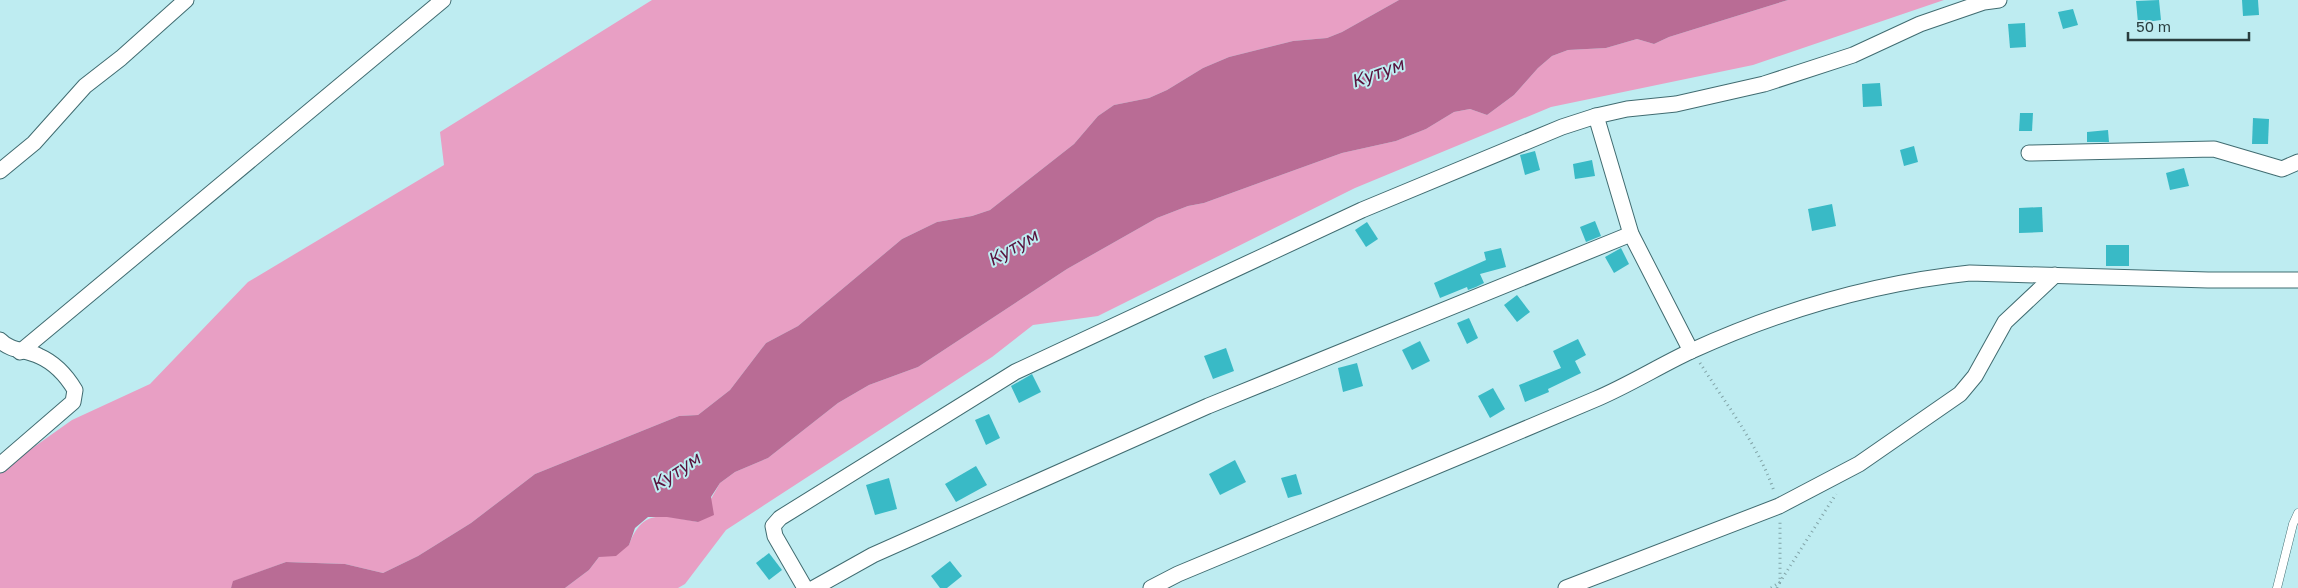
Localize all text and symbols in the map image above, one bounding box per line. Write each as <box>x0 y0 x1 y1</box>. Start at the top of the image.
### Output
scale bar <box>2128 10 2249 42</box>
text: 50 m <box>2136 17 2171 35</box>
water label: Кутум <box>1348 52 1407 92</box>
water label: Кутум <box>983 223 1042 270</box>
water label: Кутум <box>646 446 705 495</box>

